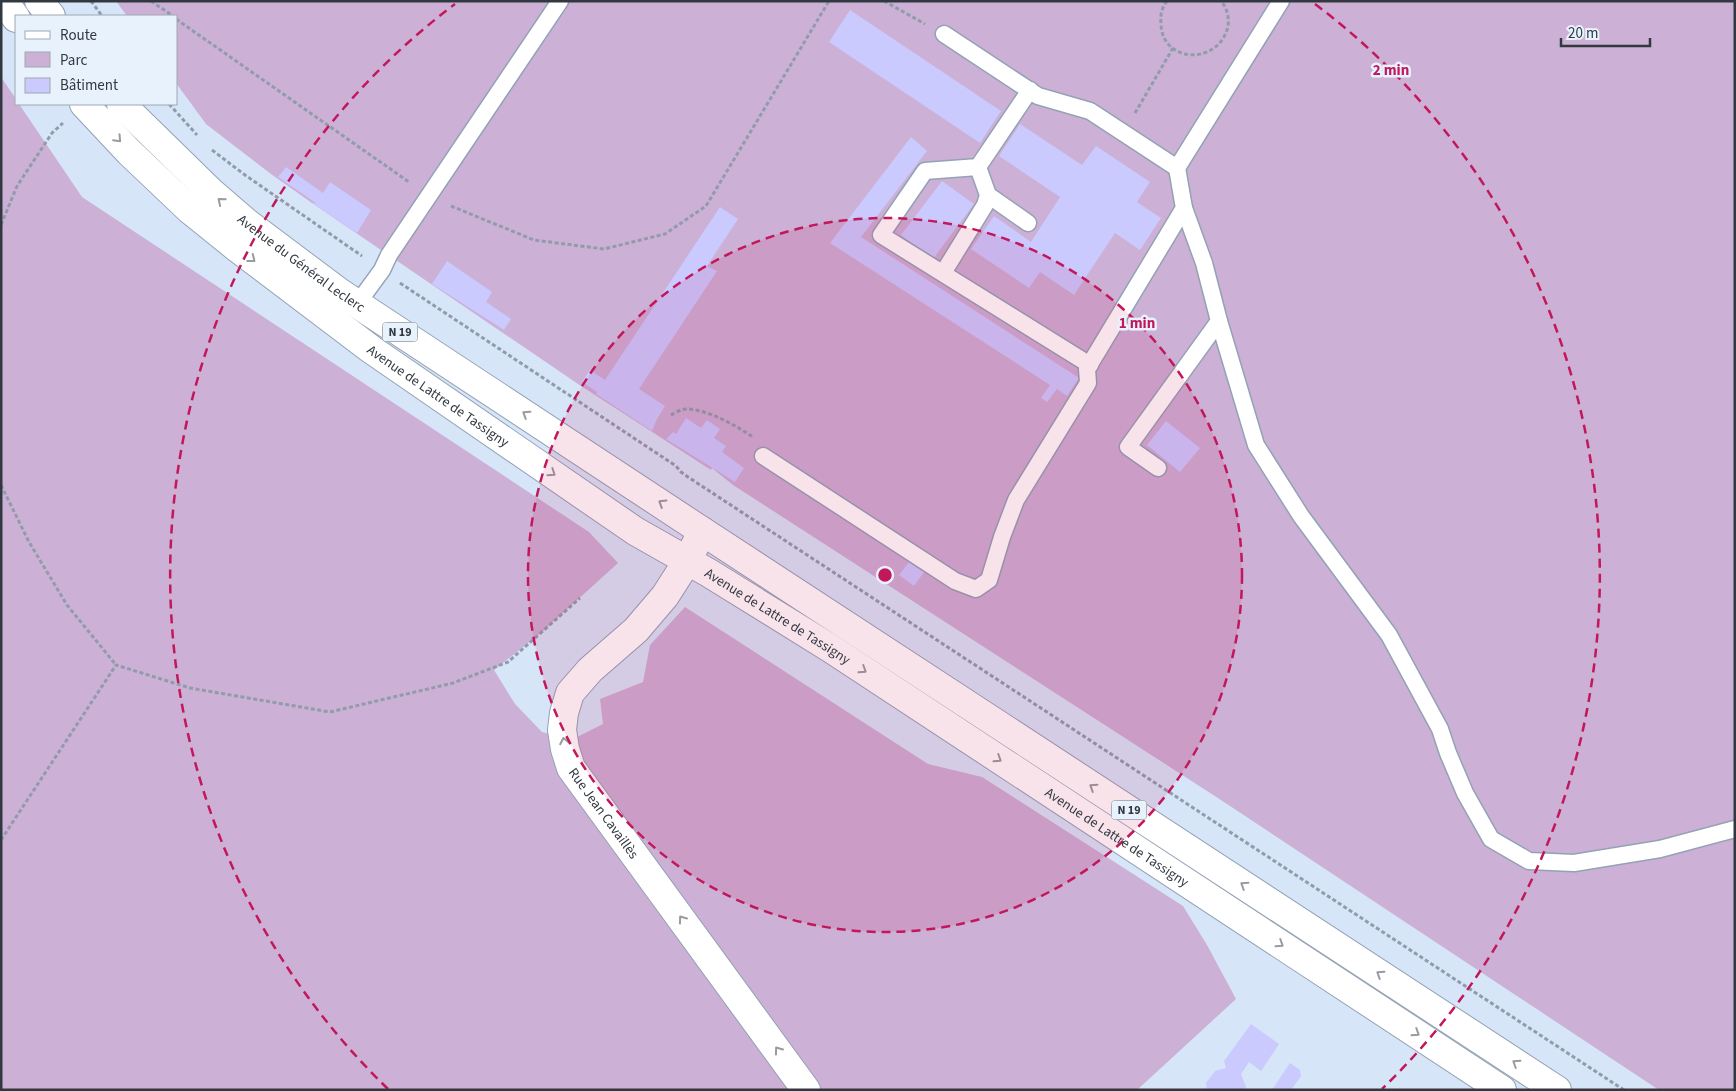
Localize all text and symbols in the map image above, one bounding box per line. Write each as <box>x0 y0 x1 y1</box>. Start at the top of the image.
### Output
legend <box>15 15 178 105</box>
scale bar <box>1561 15 1650 47</box>
text: 20 m <box>1568 23 1598 44</box>
text: Route <box>60 25 97 46</box>
text: Parc <box>60 50 87 71</box>
text: 2 min <box>1373 60 1409 81</box>
text: Bâtiment <box>60 75 118 96</box>
one-way arrow <box>112 134 121 143</box>
one-way arrow <box>217 198 226 207</box>
street label: Avenue du Général Leclerc <box>233 210 369 318</box>
one-way arrow <box>246 254 255 262</box>
text: 1 min <box>1119 313 1155 334</box>
road number: N 19 <box>382 322 418 342</box>
street label: Avenue de Lattre de Tassigny <box>362 340 513 453</box>
one-way arrow <box>522 411 531 420</box>
one-way arrow <box>546 467 555 476</box>
one-way arrow <box>658 500 667 510</box>
street label: Avenue de Lattre de Tassigny <box>700 564 854 670</box>
centre of rings <box>876 566 894 584</box>
one-way arrow <box>857 664 866 673</box>
one-way arrow <box>559 737 569 746</box>
one-way arrow <box>993 753 1002 762</box>
street label: Rue Jean Cavaillès <box>563 764 643 863</box>
street label: Avenue de Lattre de Tassigny <box>1041 783 1193 893</box>
one-way arrow <box>1089 784 1099 793</box>
road number: N 19 <box>1112 800 1146 820</box>
one-way arrow <box>1240 882 1249 892</box>
one-way arrow <box>679 915 688 925</box>
one-way arrow <box>1275 938 1284 947</box>
one-way arrow <box>1376 971 1385 980</box>
one-way arrow <box>1411 1027 1420 1037</box>
one-way arrow <box>775 1047 783 1056</box>
one-way arrow <box>1512 1060 1521 1069</box>

